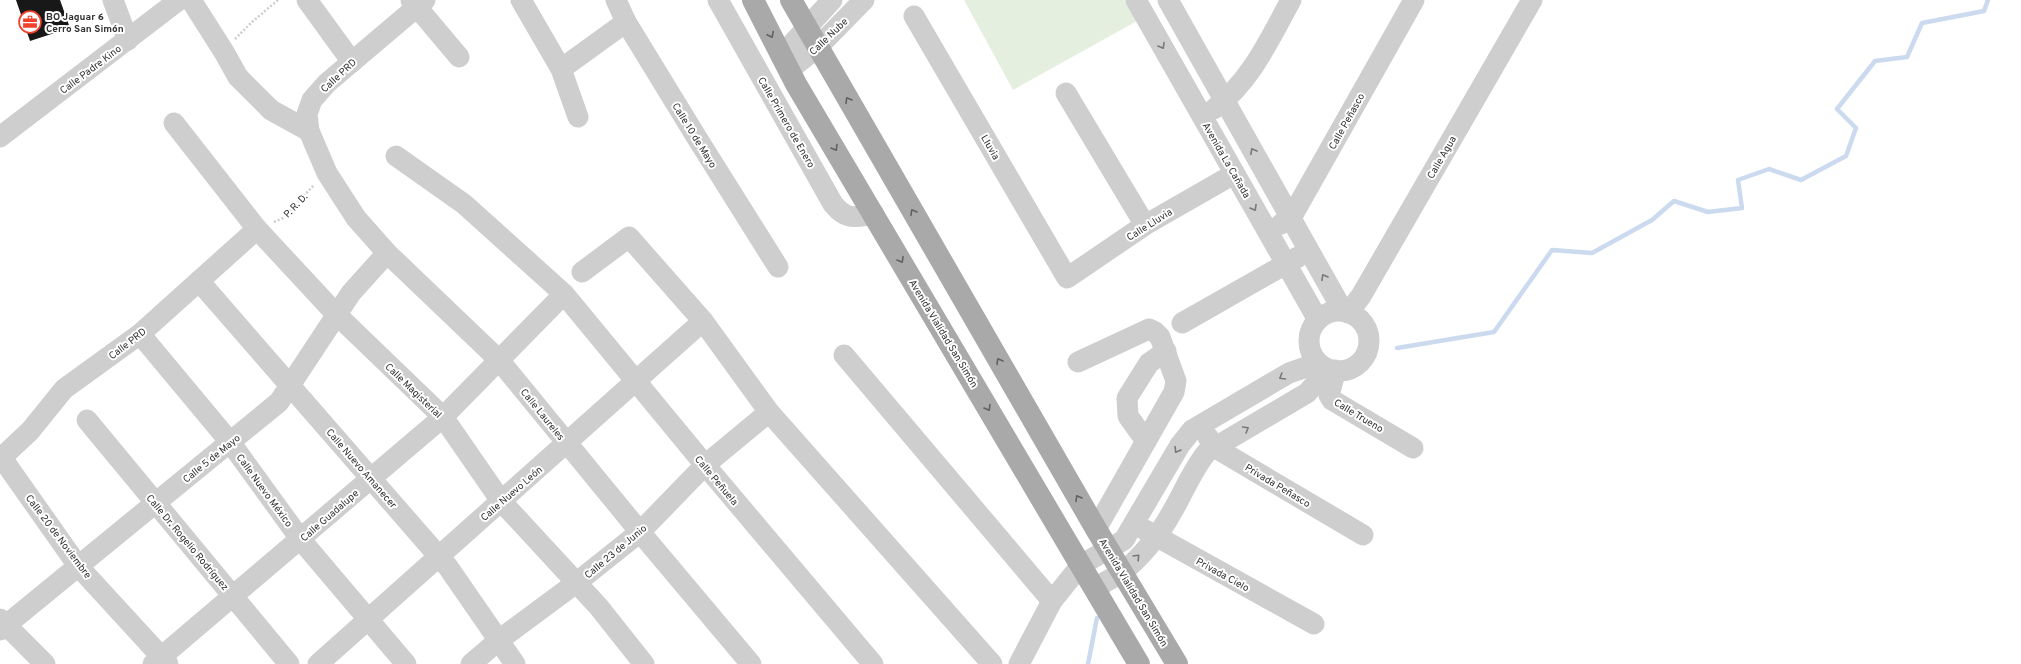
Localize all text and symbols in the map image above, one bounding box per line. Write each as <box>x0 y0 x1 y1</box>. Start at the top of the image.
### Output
office icon: BO Jaguar 6 Cerro San Simón <box>17 9 43 35</box>
place label: BO Jaguar 6 Cerro San Simón <box>46 11 124 36</box>
street label: Calle Nube <box>807 16 851 59</box>
one-way arrow <box>766 31 774 38</box>
one-way arrow <box>1157 42 1164 49</box>
street label: Calle Padre Kino <box>58 43 125 98</box>
street label: Calle PRD <box>318 56 360 96</box>
street label: Calle Primero de Enero <box>754 75 817 171</box>
street label: Calle Peñasco <box>1326 91 1368 152</box>
one-way arrow <box>846 97 853 104</box>
street label: Calle 10 de Mayo <box>669 101 719 171</box>
street label: Avenida La Cañada <box>1199 121 1253 201</box>
street label: Lluvia <box>977 133 1002 163</box>
street label: Calle Agua <box>1425 134 1460 182</box>
one-way arrow <box>830 144 837 151</box>
one-way arrow <box>1250 148 1258 155</box>
street label: P. R. D. <box>281 191 311 221</box>
one-way arrow <box>1249 204 1256 211</box>
street label: Calle Lluvia <box>1124 206 1175 244</box>
one-way arrow <box>911 209 918 216</box>
one-way arrow <box>896 256 903 263</box>
one-way arrow <box>1321 274 1328 281</box>
street label: Avenida Vialidad San Simón <box>905 277 980 390</box>
street label: Calle PRD <box>106 325 150 363</box>
one-way arrow <box>997 358 1004 365</box>
street label: Calle Magisterial <box>382 361 444 421</box>
one-way arrow <box>1279 372 1286 379</box>
street label: Calle Laureles <box>517 386 567 444</box>
street label: Calle Trueno <box>1331 396 1386 436</box>
one-way arrow <box>984 404 991 411</box>
street label: Calle Nuevo Amanecer <box>323 426 399 512</box>
one-way arrow <box>1242 427 1249 434</box>
street label: Calle 5 de Mayo <box>180 432 244 486</box>
one-way arrow <box>1175 446 1182 453</box>
street label: Calle Nuevo México <box>233 452 295 530</box>
street label: Calle Peñuela <box>691 453 740 508</box>
street label: Privada Peñasco <box>1242 462 1313 511</box>
street label: Calle Nuevo León <box>478 464 546 525</box>
street label: Calle Guadalupe <box>298 487 362 545</box>
street label: Calle 20 de Noviembre <box>22 492 94 581</box>
street label: Calle Dr. Rogelio Rodríguez <box>143 492 231 594</box>
one-way arrow <box>1076 495 1083 502</box>
street label: Calle 23 de Junio <box>582 522 650 582</box>
street label: Avenida Vialidad San Simón <box>1095 536 1170 649</box>
one-way arrow <box>1132 554 1140 562</box>
street label: Privada Cielo <box>1193 555 1252 595</box>

